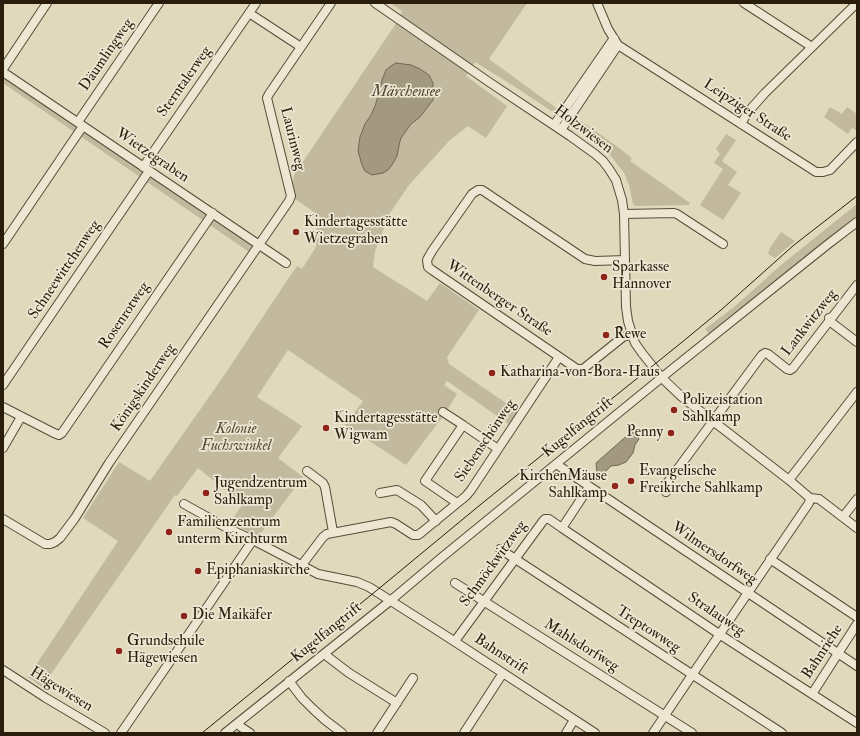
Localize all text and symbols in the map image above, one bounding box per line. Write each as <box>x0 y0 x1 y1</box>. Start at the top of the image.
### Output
street label: Däumlingweg <box>76 15 138 95</box>
street label: Sterntalerweg <box>154 43 216 121</box>
street label: Leipziger Straße <box>699 76 795 146</box>
water label: Märchensee <box>372 83 440 103</box>
street label: Holzwiesen <box>550 102 616 158</box>
street label: Laurinweg <box>275 105 309 173</box>
street label: Wietzegraben <box>112 125 192 187</box>
place label: Kindertagesstätte Wietzegraben <box>304 214 407 249</box>
street label: Schneewittchenweg <box>25 217 105 323</box>
marker: Kindertagesstätte Wietzegraben <box>291 227 301 237</box>
street label: Wittenberger Straße <box>443 257 555 341</box>
place label: Sparkasse Hannover <box>612 259 671 294</box>
marker: Sparkasse Hannover <box>599 272 609 282</box>
street label: Rosenrotweg <box>96 279 154 353</box>
street label: Lankwitzweg <box>778 286 842 360</box>
place label: Rewe <box>614 326 646 344</box>
marker: Rewe <box>601 330 611 340</box>
street label: Königskinderweg <box>108 340 180 436</box>
place label: Katharina-von-Bora-Haus <box>500 364 660 382</box>
marker: Katharina-von-Bora-Haus <box>487 368 497 378</box>
place label: Polizeistation Sahlkamp <box>682 392 763 427</box>
street label: Kugelfangtrift <box>539 394 617 462</box>
street label: Siebenschönweg <box>452 396 520 486</box>
marker: Polizeistation Sahlkamp <box>669 405 679 415</box>
place label: Kindertagesstätte Wigwam <box>334 410 437 445</box>
park label: Kolonie Fuchswinkel <box>201 421 271 456</box>
marker: Kindertagesstätte Wigwam <box>321 423 331 433</box>
place label: Penny <box>626 424 663 442</box>
marker: Penny <box>666 428 676 438</box>
place label: Evangelische Freikirche Sahlkamp <box>639 463 763 498</box>
place label: KirchenMäuse Sahlkamp <box>519 468 607 503</box>
place label: Jugendzentrum Sahlkamp <box>214 475 307 510</box>
marker: Evangelische Freikirche Sahlkamp <box>626 476 636 486</box>
marker: KirchenMäuse Sahlkamp <box>610 481 620 491</box>
marker: Jugendzentrum Sahlkamp <box>201 488 211 498</box>
place label: Familienzentrum unterm Kirchturm <box>177 514 288 549</box>
street label: Schmöckwitzweg <box>457 517 531 611</box>
street label: Wilmersdorfweg <box>668 519 760 589</box>
marker: Familienzentrum unterm Kirchturm <box>164 527 174 537</box>
place label: Epiphaniaskirche <box>206 562 310 580</box>
marker: Epiphaniaskirche <box>193 566 203 576</box>
street label: Stralauweg <box>684 589 748 641</box>
street label: Kugelfangtrift <box>288 599 366 667</box>
street label: Treptowweg <box>613 603 683 657</box>
place label: Die Maikäfer <box>192 607 272 625</box>
marker: Die Maikäfer <box>179 611 189 621</box>
street label: Mahlsdorfweg <box>540 616 622 676</box>
street label: Bahnriehe <box>799 621 847 683</box>
street label: Bahnstrift <box>471 631 531 679</box>
place label: Grundschule Hägewiesen <box>127 633 205 668</box>
marker: Grundschule Hägewiesen <box>114 646 124 656</box>
street label: Hägewiesen <box>26 664 96 716</box>

